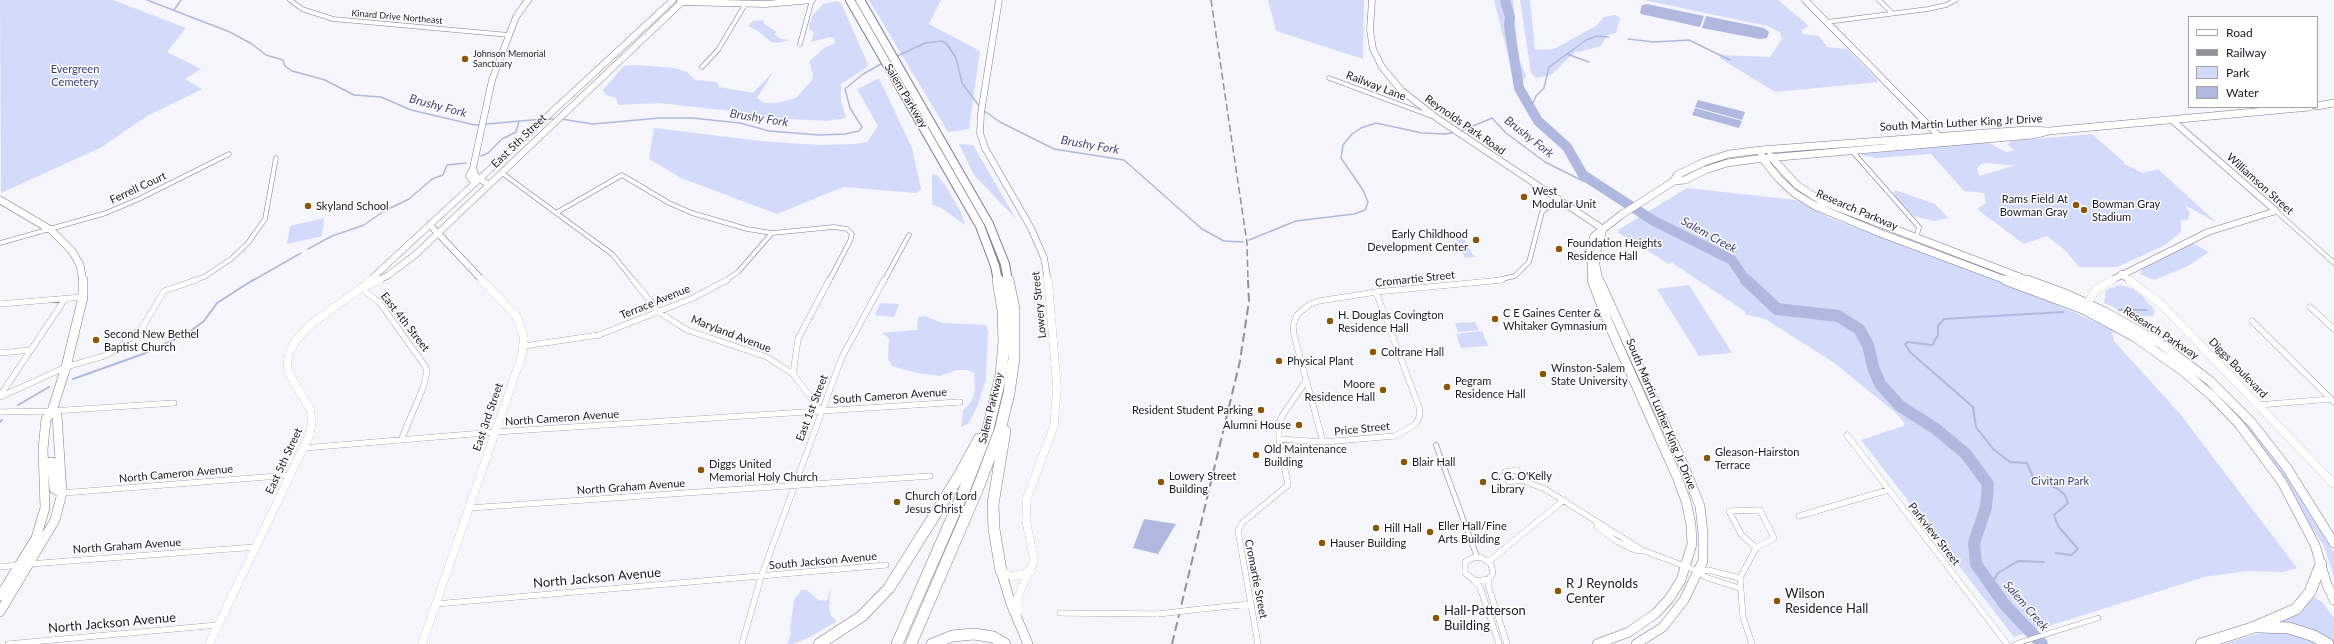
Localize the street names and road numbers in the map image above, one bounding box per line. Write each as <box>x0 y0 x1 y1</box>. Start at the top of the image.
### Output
street label: Kinard Drive Northeast <box>351 8 443 26</box>
street label: Salem Parkway <box>882 61 930 131</box>
street label: Railway Lane <box>1344 69 1408 103</box>
street label: Reynolds Park Road <box>1422 92 1508 158</box>
street label: East 5th Street <box>489 111 549 171</box>
street label: South Martin Luther King Jr Drive <box>1879 112 2043 134</box>
street label: Williamson Street <box>2224 151 2296 217</box>
street label: Ferrell Court <box>108 169 168 207</box>
street label: Research Parkway <box>1814 187 1900 233</box>
street label: Cromartie Street <box>1374 268 1456 290</box>
street label: Lowery Street <box>1029 271 1049 339</box>
street label: Terrace Avenue <box>618 282 692 322</box>
street label: East 4th Street <box>378 290 432 354</box>
street label: Research Parkway <box>2121 304 2201 362</box>
street label: Maryland Avenue <box>689 313 773 355</box>
street label: Diggs Boulevard <box>2206 335 2270 401</box>
street label: South Martin Luther King Jr Drive <box>1623 336 1699 492</box>
street label: Salem Parkway <box>976 371 1006 445</box>
street label: East 1st Street <box>793 373 831 443</box>
street label: East 3rd Street <box>470 381 506 453</box>
street label: South Cameron Avenue <box>833 385 947 407</box>
street label: North Cameron Avenue <box>504 407 620 429</box>
street label: Price Street <box>1334 420 1390 438</box>
street label: East 5th Street <box>263 426 305 496</box>
street label: North Cameron Avenue <box>118 462 234 486</box>
street label: North Graham Avenue <box>576 477 686 497</box>
street label: Parkview Street <box>1905 500 1963 568</box>
street label: North Graham Avenue <box>72 536 182 556</box>
street label: Cromartie Street <box>1242 538 1270 620</box>
street label: South Jackson Avenue <box>768 550 878 572</box>
street label: North Jackson Avenue <box>532 565 662 591</box>
street label: North Jackson Avenue <box>47 610 177 636</box>

